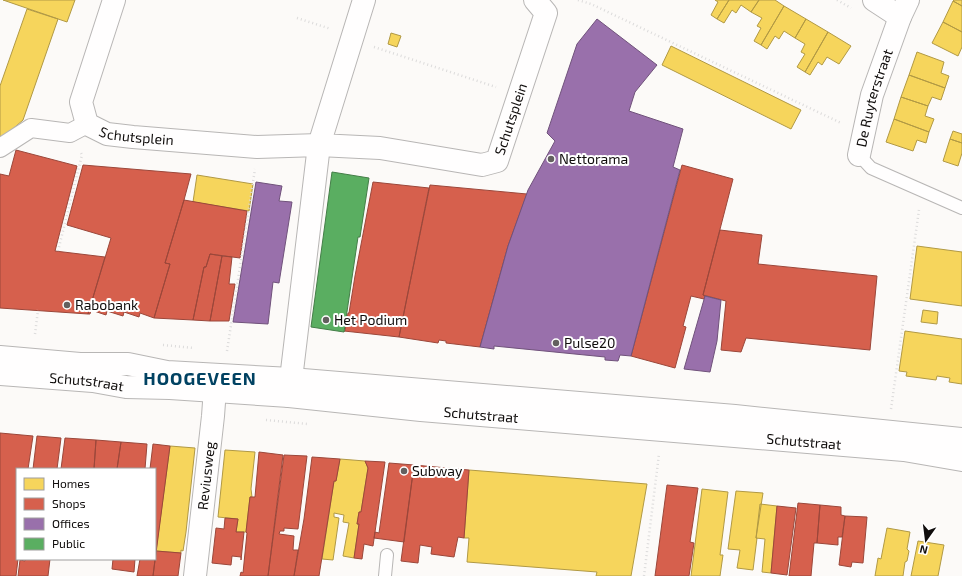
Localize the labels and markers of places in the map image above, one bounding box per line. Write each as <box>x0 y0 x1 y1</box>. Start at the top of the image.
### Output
place label: Nettorama <box>559 150 628 167</box>
marker: Nettorama <box>546 154 556 164</box>
place label: Rabobank <box>75 296 138 313</box>
marker: Rabobank <box>62 300 72 310</box>
place label: Het Podium <box>334 311 407 328</box>
marker: Het Podium <box>321 315 331 325</box>
place label: Pulse20 <box>564 334 615 351</box>
marker: Pulse20 <box>551 338 561 348</box>
place label: Subway <box>412 462 463 479</box>
marker: Subway <box>399 466 409 476</box>

